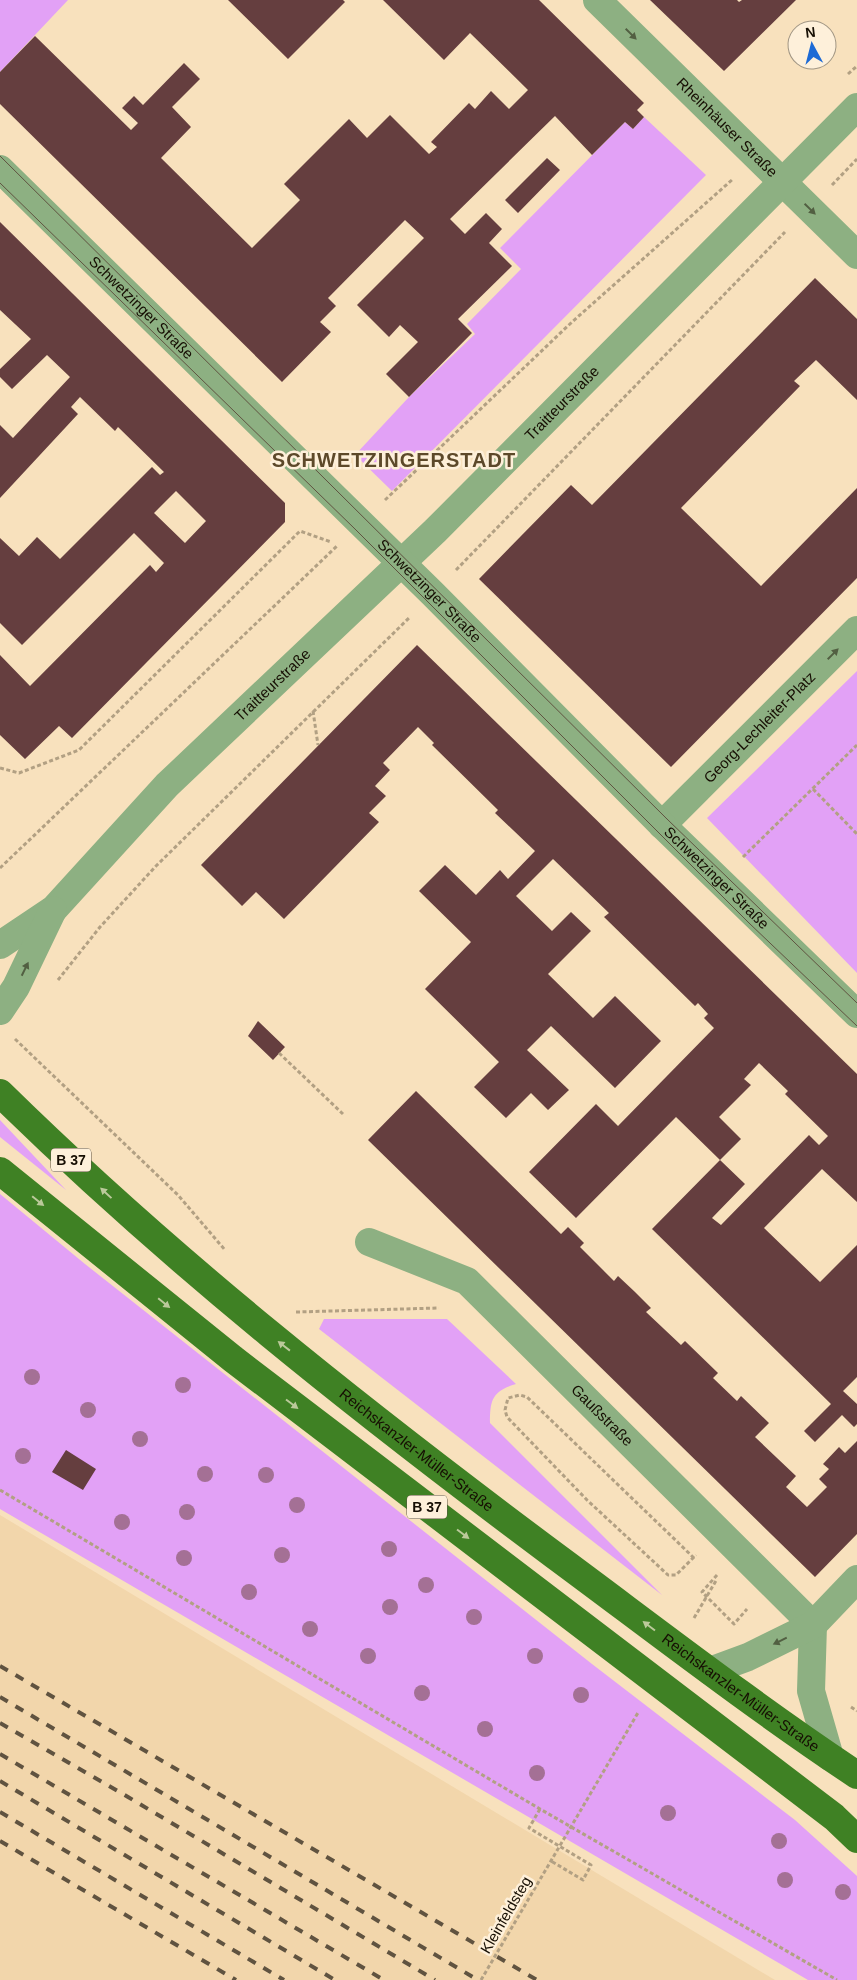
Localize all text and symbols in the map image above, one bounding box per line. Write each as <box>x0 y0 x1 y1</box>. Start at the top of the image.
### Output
north arrow <box>787 20 837 70</box>
text: N <box>804 24 816 41</box>
one-way arrow <box>625 28 637 40</box>
street label: Rheinhäuser Straße <box>673 74 781 180</box>
one-way arrow <box>804 203 816 215</box>
street label: Schwetzinger Straße <box>86 252 197 362</box>
street label: Traitteurstraße <box>521 362 602 444</box>
district label: SCHWETZINGERSTADT <box>272 449 516 471</box>
street label: Schwetzinger Straße <box>374 535 485 646</box>
street label: Traitteurstraße <box>231 645 314 724</box>
one-way arrow <box>827 649 839 661</box>
street label: Georg-Lechleiter-Platz <box>700 668 818 786</box>
street label: Schwetzinger Straße <box>661 823 773 932</box>
one-way arrow <box>21 962 29 976</box>
road number: B 37 <box>51 1148 91 1172</box>
one-way arrow <box>100 1187 112 1199</box>
one-way arrow <box>31 1196 44 1207</box>
one-way arrow <box>158 1298 171 1309</box>
one-way arrow <box>277 1341 291 1351</box>
street label: Gaußstraße <box>568 1381 637 1449</box>
street label: Reichskanzler-Müller-Straße <box>336 1385 497 1515</box>
one-way arrow <box>285 1398 298 1409</box>
road number: B 37 <box>407 1495 447 1518</box>
one-way arrow <box>456 1529 470 1539</box>
one-way arrow <box>643 1620 656 1631</box>
street label: Reichskanzler-Müller-Straße <box>659 1630 823 1755</box>
one-way arrow <box>773 1637 787 1645</box>
street label: Kleinfeldsteg <box>477 1873 534 1956</box>

